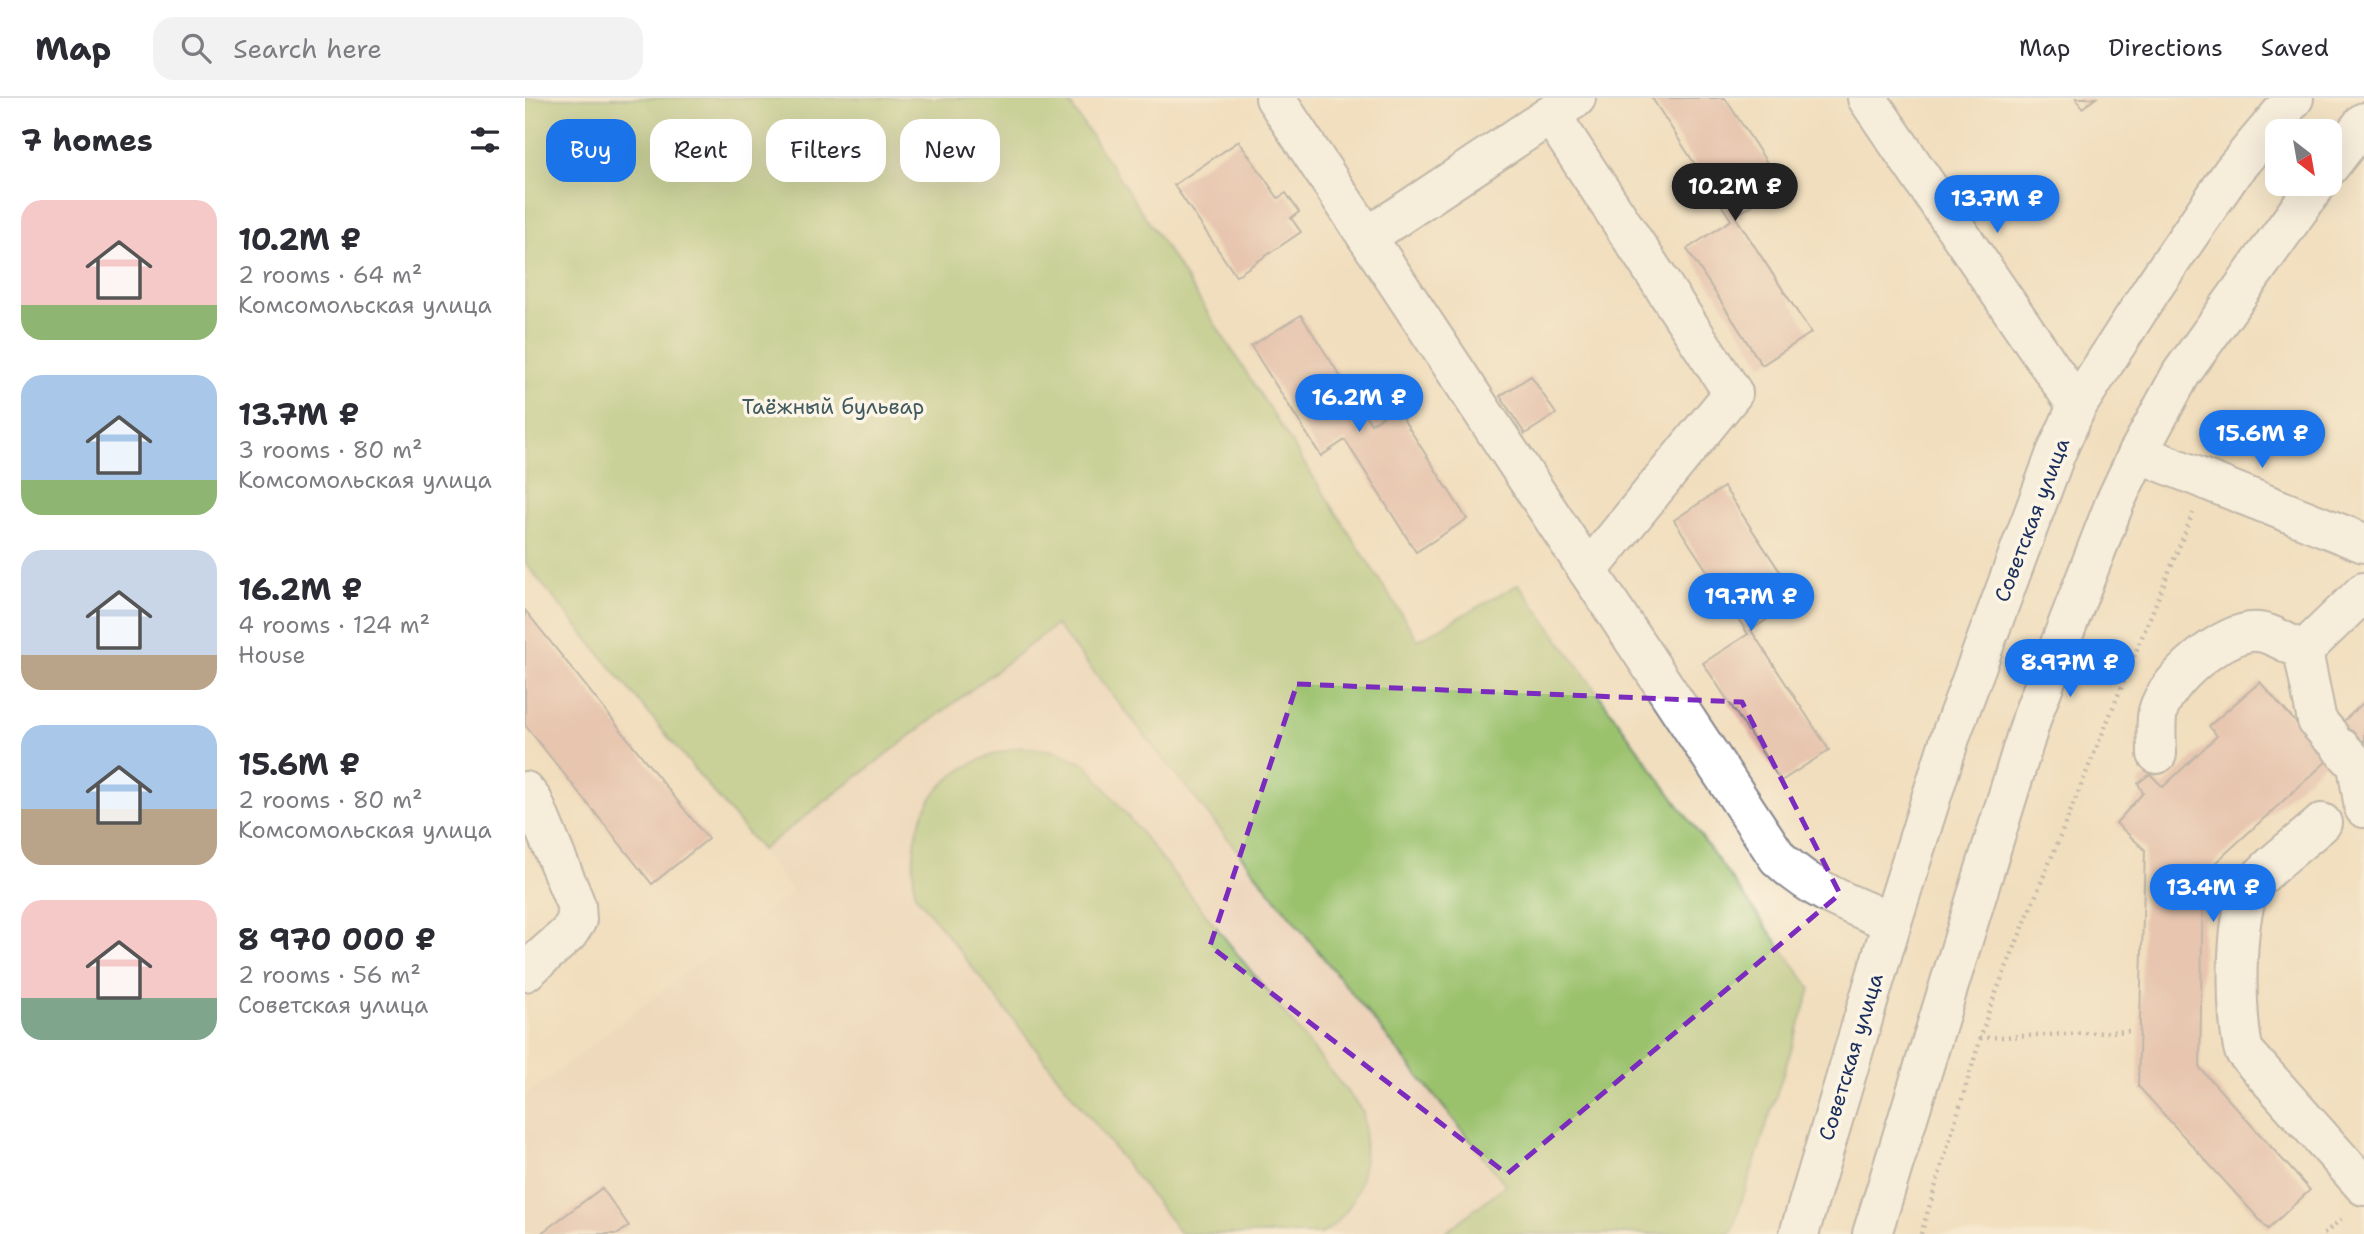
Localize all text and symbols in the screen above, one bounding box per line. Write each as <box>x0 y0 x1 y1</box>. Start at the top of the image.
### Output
search box <box>153 17 643 80</box>
text: Map <box>35 26 111 71</box>
icon: search <box>177 29 215 67</box>
text: Search here <box>233 31 382 66</box>
text: Map <box>2019 32 2070 64</box>
text: Directions <box>2108 32 2223 64</box>
text: Saved <box>2261 32 2329 64</box>
chip: Buy <box>546 119 636 182</box>
chip: Rent <box>650 119 752 182</box>
chip: Filters <box>766 119 886 182</box>
chip: New <box>900 119 1000 182</box>
north arrow <box>2265 119 2341 196</box>
map controls <box>2265 119 2342 196</box>
text: 7 homes <box>21 120 153 161</box>
icon: filters <box>466 121 504 159</box>
pin: 10.2M ₽ <box>1670 164 1800 223</box>
text: 10.2M ₽ <box>1688 171 1782 201</box>
pin: 13.7M ₽ <box>1932 176 2062 235</box>
text: 13.7M ₽ <box>1950 183 2044 213</box>
text: 10.2M ₽ <box>238 219 361 260</box>
icon: home <box>77 228 161 312</box>
text: 2 rooms · 64 m² <box>238 260 422 290</box>
text: Комсомольская улица <box>238 290 492 320</box>
pin: 16.2M ₽ <box>1294 374 1424 434</box>
text: 16.2M ₽ <box>1311 382 1407 412</box>
park label: Таёжный бульвар <box>742 393 924 421</box>
text: 13.7M ₽ <box>238 394 360 435</box>
icon: home <box>77 403 161 487</box>
pin: 15.6M ₽ <box>2197 410 2327 470</box>
text: 15.6M ₽ <box>2215 418 2309 448</box>
street label: Советская улица <box>1988 434 2076 606</box>
text: 3 rooms · 80 m² <box>238 435 423 465</box>
text: Комсомольская улица <box>238 465 492 495</box>
text: 16.2M ₽ <box>238 569 363 610</box>
pin: 19.7M ₽ <box>1686 574 1816 633</box>
icon: home <box>77 578 161 662</box>
text: 19.7M ₽ <box>1704 581 1798 611</box>
text: 4 rooms · 124 m² <box>238 610 430 640</box>
text: House <box>238 640 306 670</box>
pin: 8.97M ₽ <box>2005 640 2135 699</box>
text: 8.97M ₽ <box>2021 647 2119 677</box>
text: 15.6M ₽ <box>238 744 360 785</box>
icon: home <box>77 753 161 837</box>
text: 2 rooms · 80 m² <box>238 785 423 815</box>
text: Комсомольская улица <box>238 815 492 845</box>
pin: 13.4M ₽ <box>2148 864 2278 924</box>
text: 13.4M ₽ <box>2166 872 2260 902</box>
text: 8 970 000 ₽ <box>238 919 436 960</box>
icon: home <box>77 928 161 1012</box>
text: 2 rooms · 56 m² <box>238 960 421 990</box>
street label: Советская улица <box>1812 970 1890 1144</box>
text: Советская улица <box>238 990 428 1020</box>

